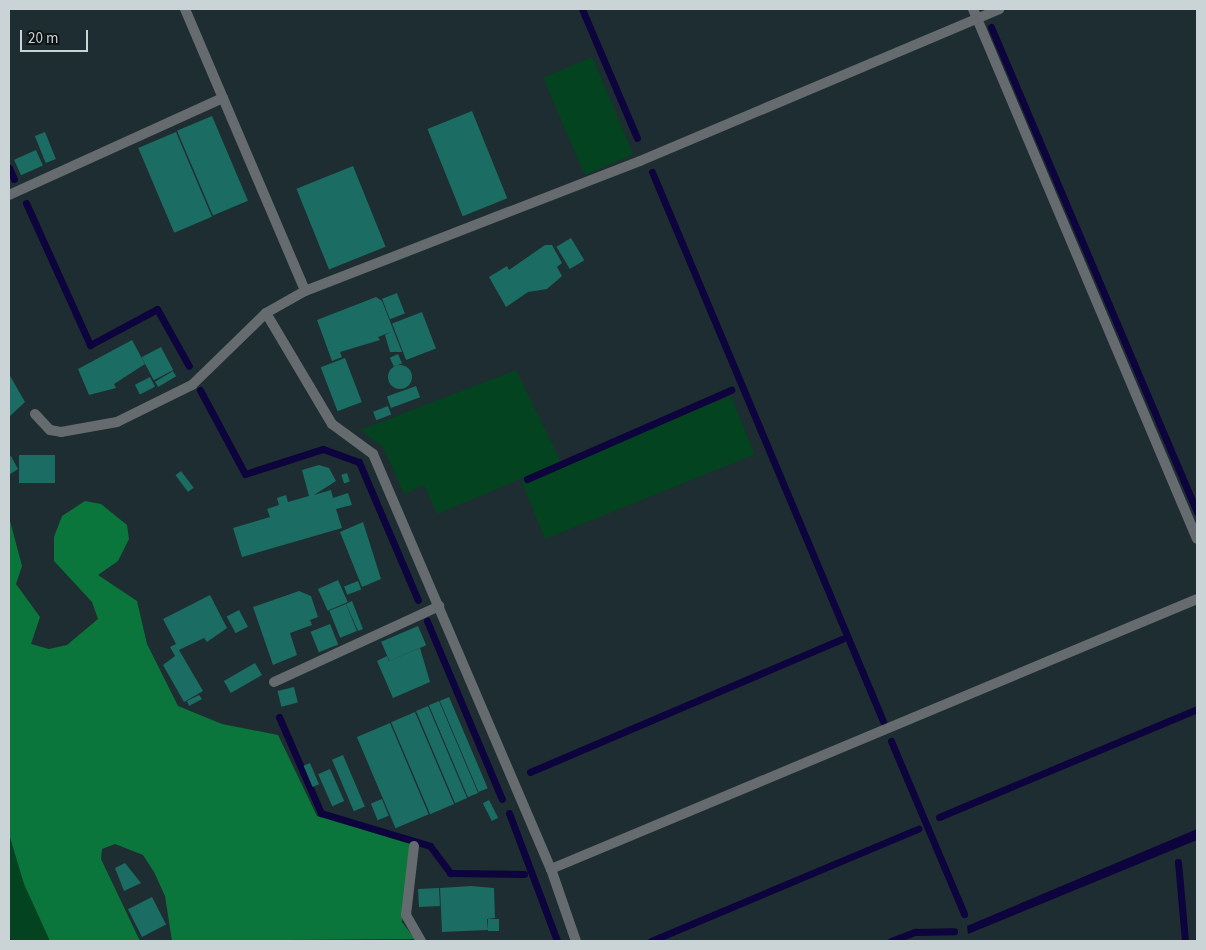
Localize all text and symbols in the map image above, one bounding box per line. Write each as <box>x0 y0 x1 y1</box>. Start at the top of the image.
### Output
scale bar <box>22 20 90 52</box>
text: 20 m <box>28 28 58 49</box>

